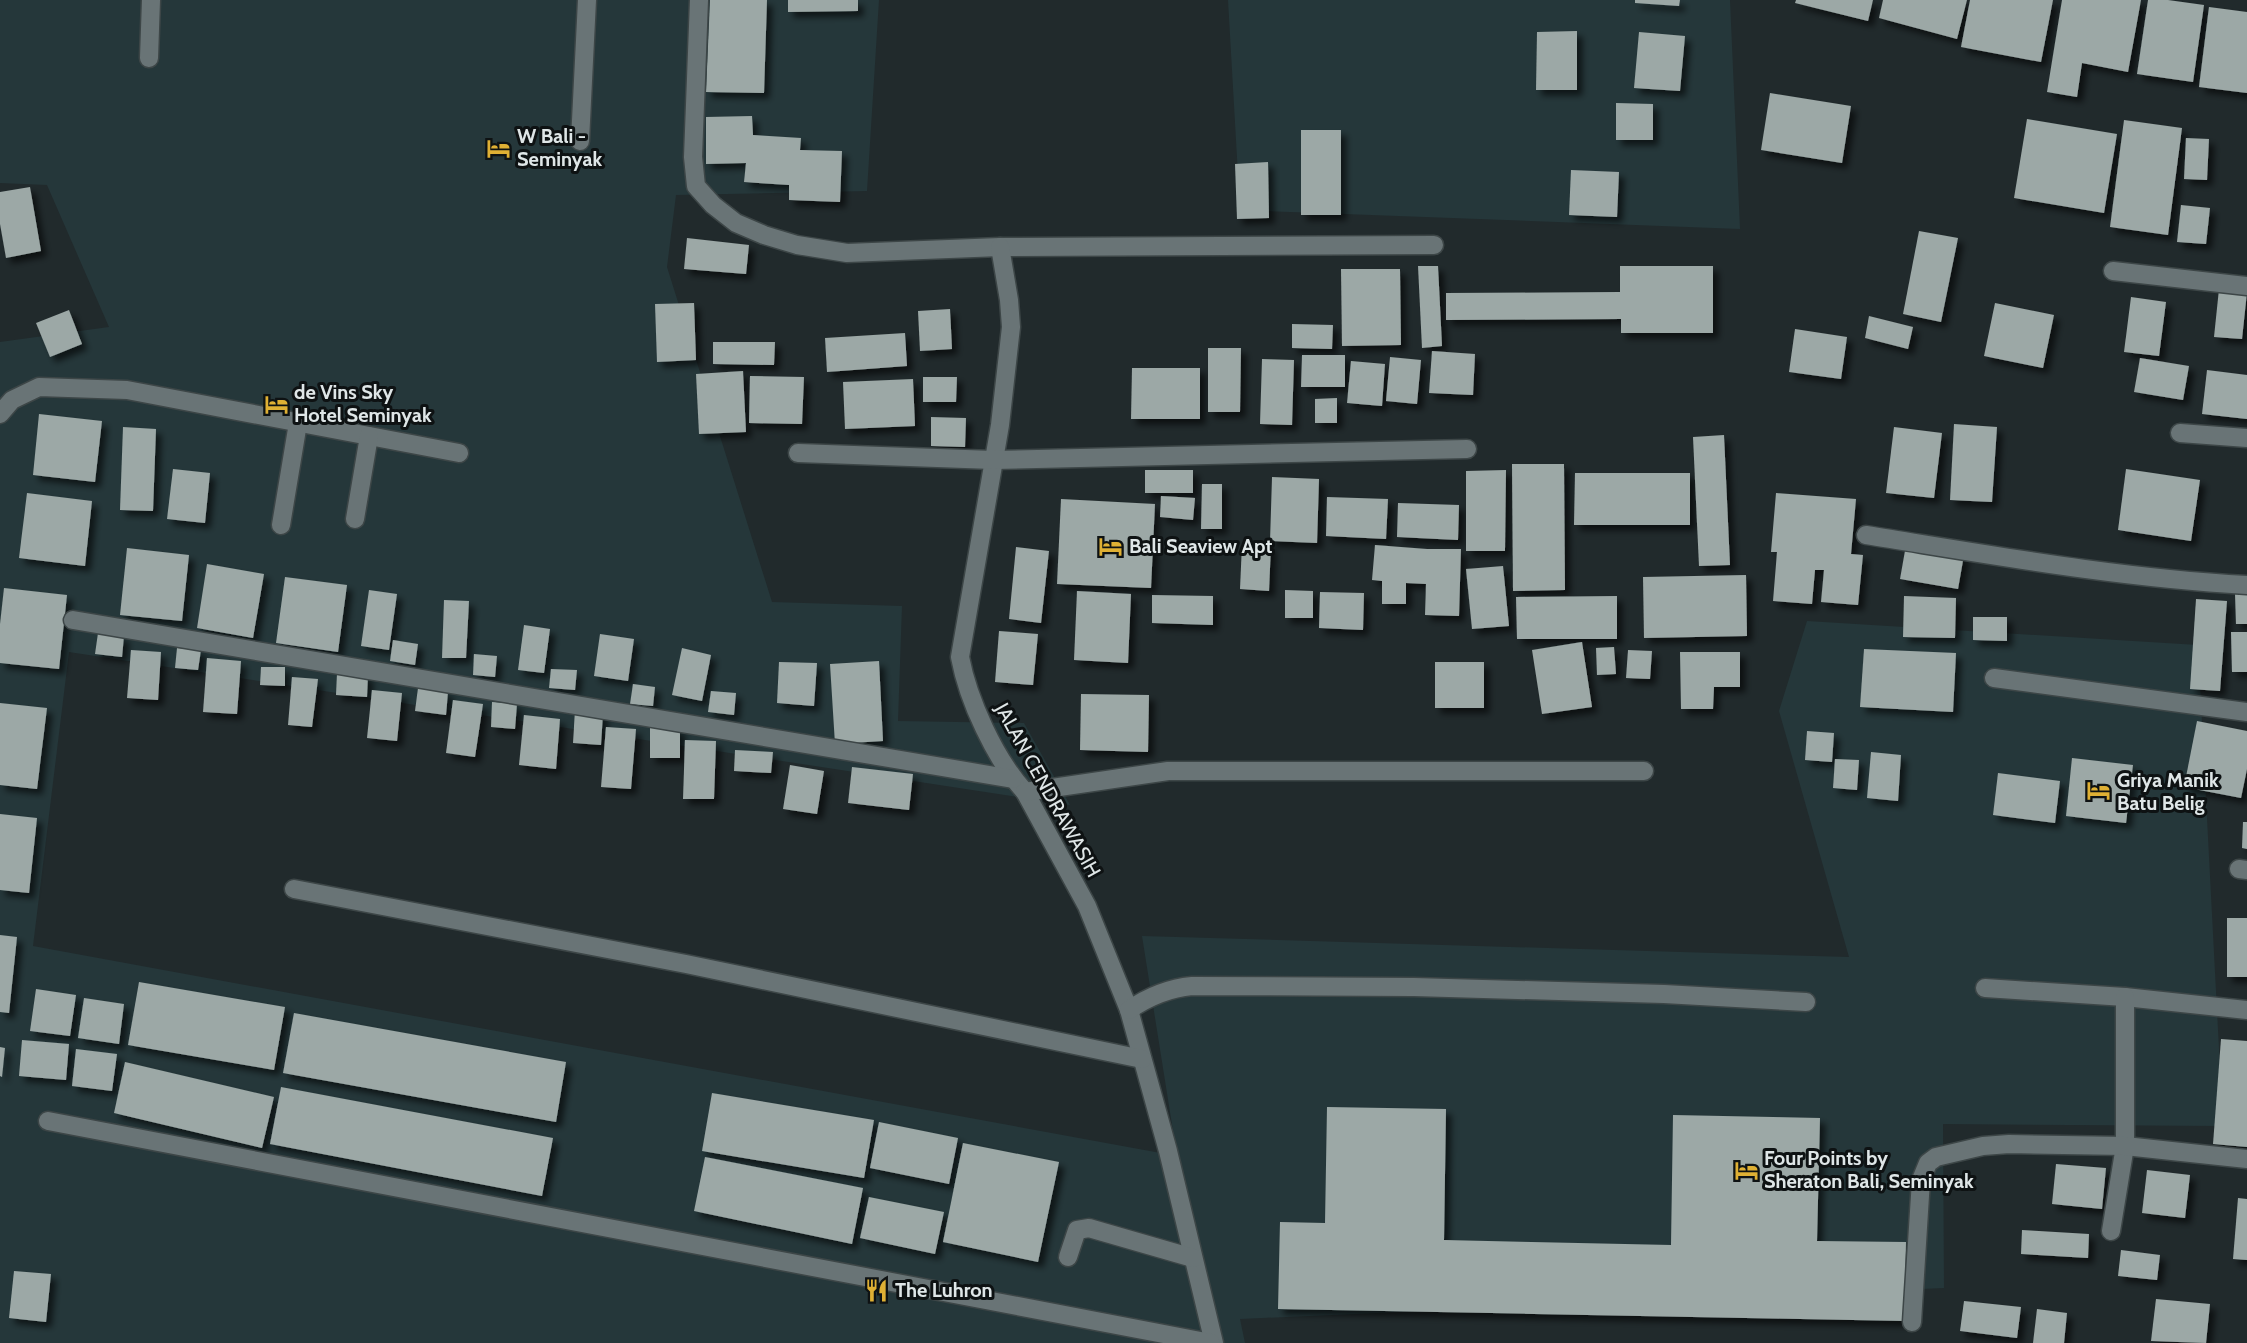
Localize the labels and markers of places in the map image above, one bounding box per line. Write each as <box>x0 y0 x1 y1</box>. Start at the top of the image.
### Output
place label: W Bali - Seminyak <box>517 124 602 171</box>
hotel icon: W Bali - Seminyak <box>486 135 512 161</box>
place label: de Vins Sky Hotel Seminyak <box>294 380 432 427</box>
hotel icon: de Vins Sky Hotel Seminyak <box>263 391 289 417</box>
hotel icon: Bali Seaview Apt <box>1098 533 1124 559</box>
place label: Bali Seaview Apt <box>1129 534 1272 558</box>
place label: Griya Manik Batu Belig <box>2117 768 2219 815</box>
hotel icon: Griya Manik Batu Belig <box>2086 778 2112 804</box>
place label: Four Points by Sheraton Bali, Seminyak <box>1764 1146 1974 1193</box>
hotel icon: Four Points by Sheraton Bali, Seminyak <box>1733 1157 1759 1183</box>
restaurant icon: The Luhron <box>864 1277 890 1303</box>
place label: The Luhron <box>895 1278 993 1302</box>

